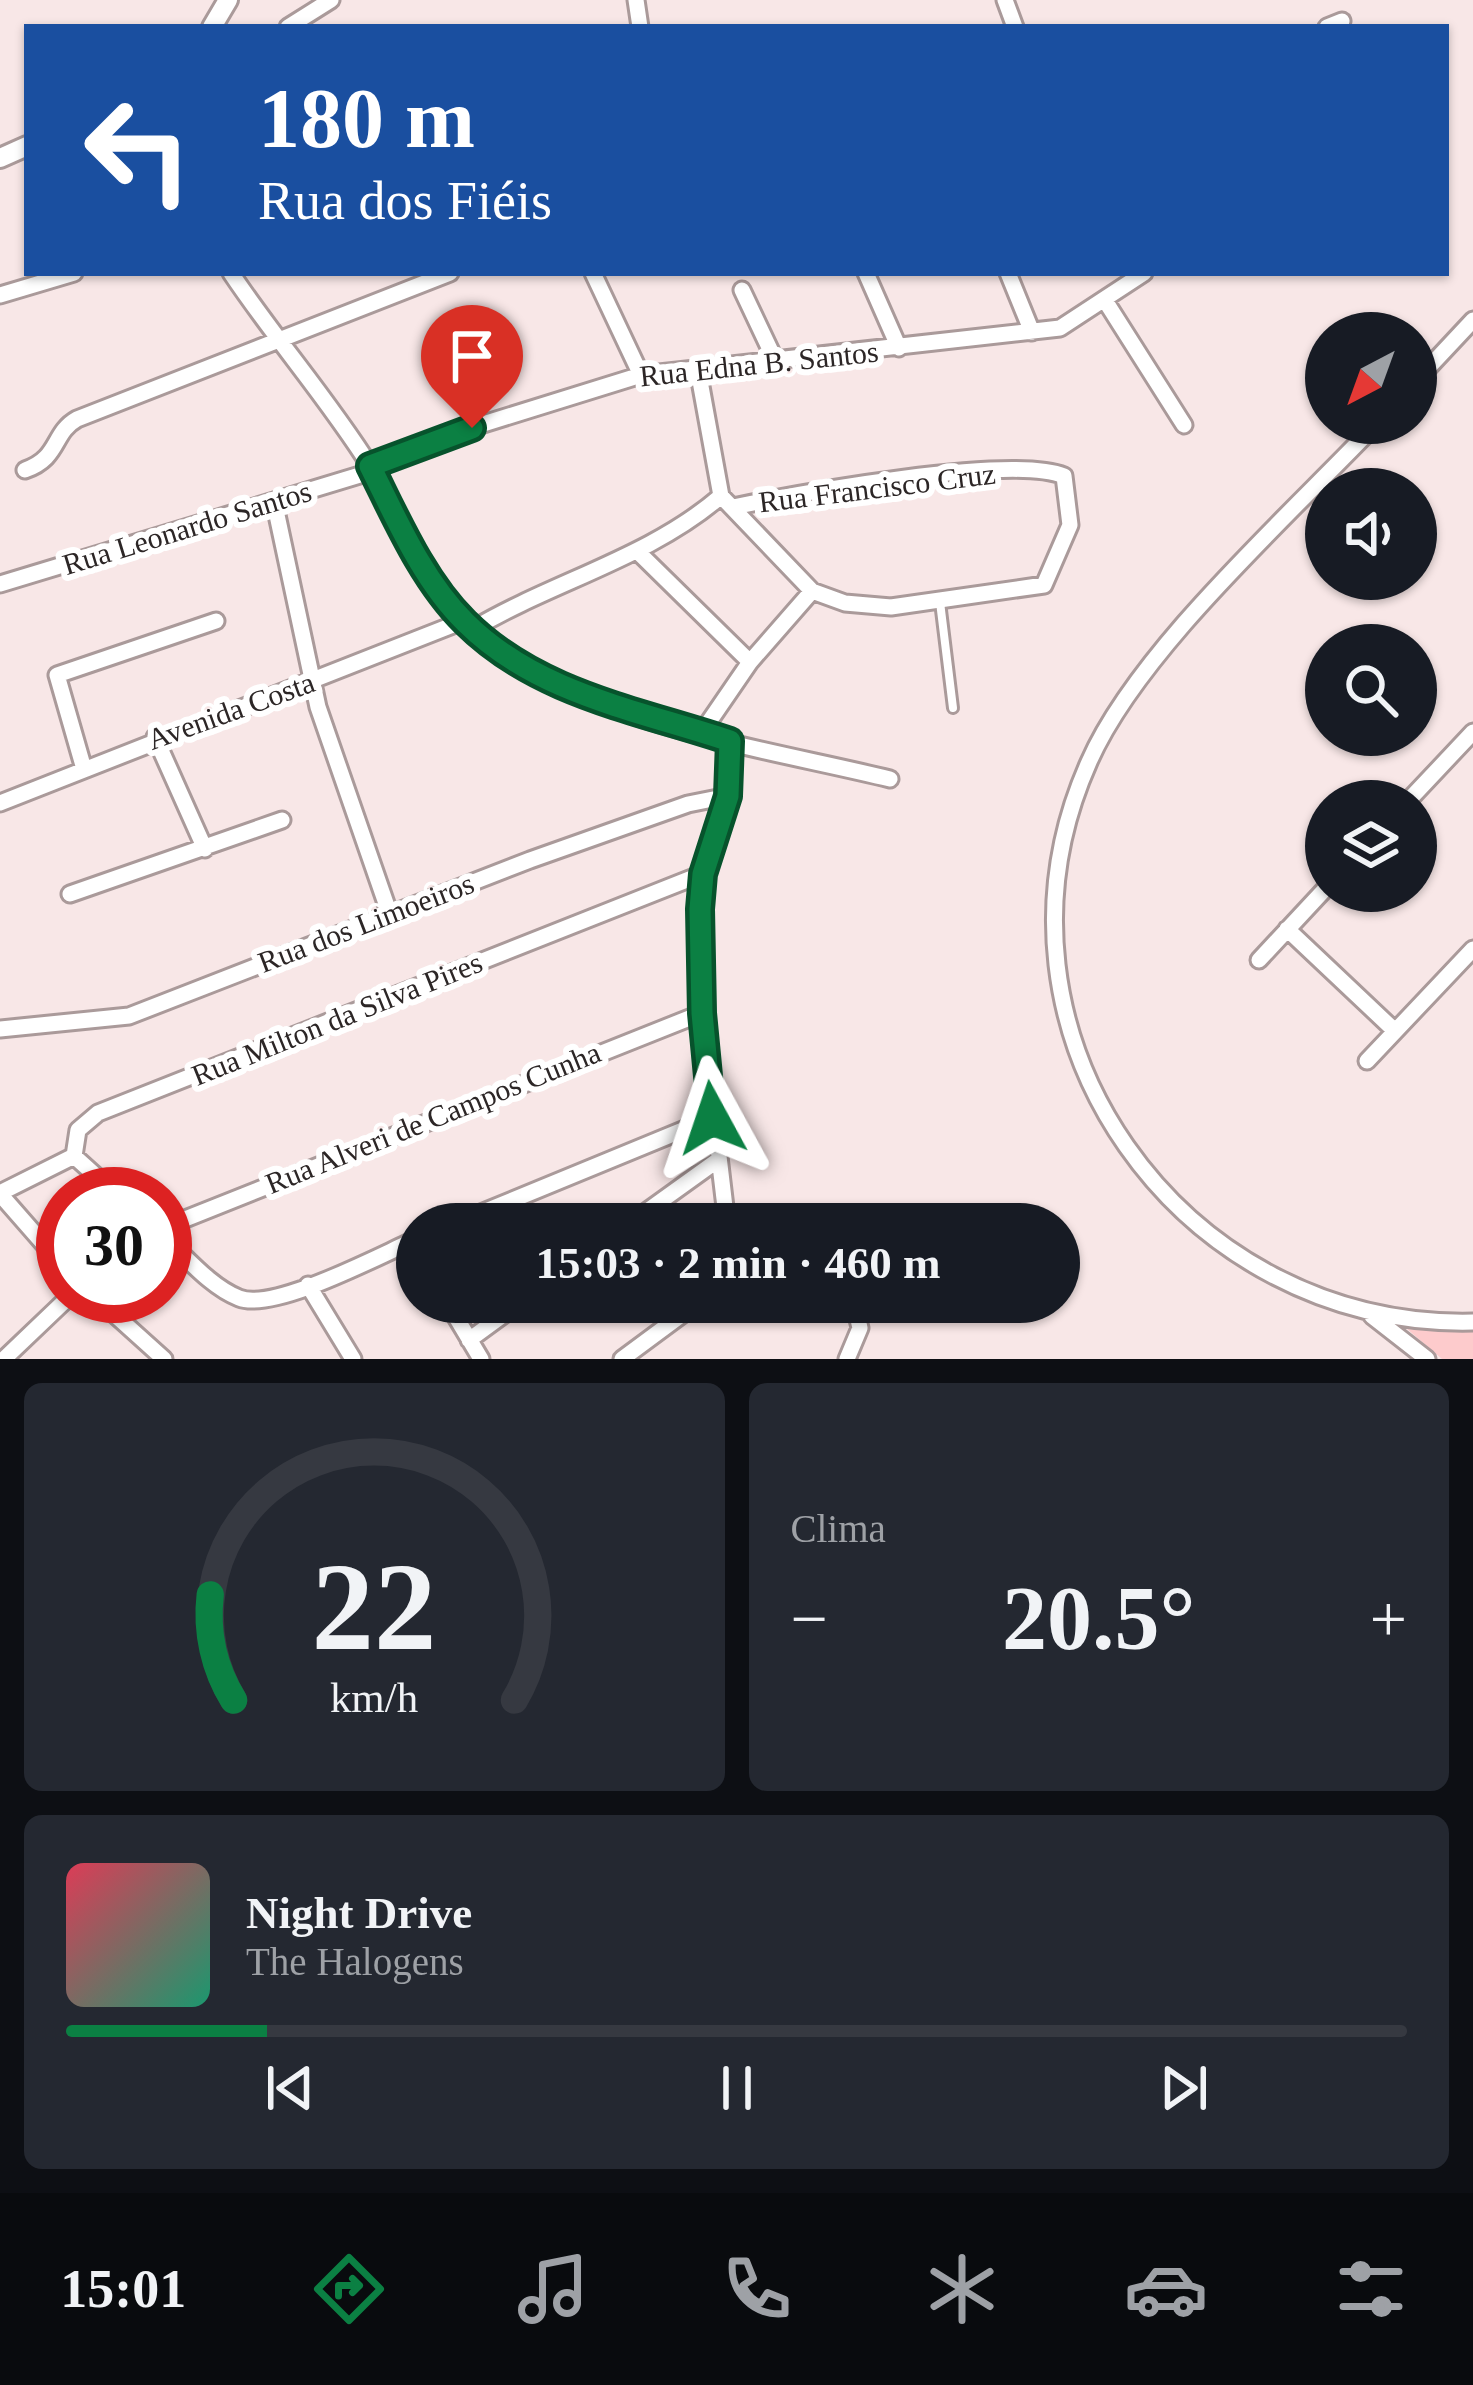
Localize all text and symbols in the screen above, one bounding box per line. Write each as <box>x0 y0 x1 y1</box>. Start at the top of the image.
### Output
icon: left <box>60 72 216 228</box>
text: 180 m <box>258 72 475 165</box>
text: Rua dos Fiéis <box>258 171 552 231</box>
pin <box>421 305 523 428</box>
north arrow <box>1305 312 1437 444</box>
map controls <box>1305 312 1437 912</box>
icon: arrive <box>439 323 505 389</box>
street label: Rua Edna B. Santos <box>638 335 880 392</box>
street label: Rua Francisco Cruz <box>757 457 997 518</box>
button: sound <box>1305 468 1437 600</box>
street label: Rua Leonardo Santos <box>59 474 315 581</box>
button: search <box>1305 624 1437 756</box>
street label: Avenida Costa <box>143 665 319 756</box>
button: layers <box>1305 780 1437 912</box>
street label: Rua dos Limoeiros <box>253 866 478 979</box>
street label: Rua Milton da Silva Pires <box>187 945 487 1092</box>
street label: Rua Alveri de Campos Cunha <box>261 1035 605 1200</box>
position arrow <box>649 1055 775 1181</box>
speed limit sign: 30 <box>36 1167 192 1323</box>
text: 15:03 · 2 min · 460 m <box>536 1238 941 1288</box>
text: Clima <box>791 1507 886 1550</box>
text: 22 <box>312 1538 437 1676</box>
text: 20.5° <box>1002 1569 1196 1668</box>
text: − <box>791 1582 828 1655</box>
text: + <box>1370 1582 1407 1655</box>
text: km/h <box>330 1674 418 1721</box>
text: Night Drive <box>246 1888 472 1938</box>
text: The Halogens <box>246 1940 464 1983</box>
icon: previous <box>257 2055 323 2121</box>
icon: pause <box>704 2055 770 2121</box>
icon: next <box>1151 2055 1217 2121</box>
icon: directions <box>307 2247 391 2331</box>
icon: music <box>511 2247 595 2331</box>
icon: phone <box>715 2247 799 2331</box>
icon: climate <box>920 2247 1004 2331</box>
icon: car <box>1124 2247 1208 2331</box>
icon: filters <box>1329 2247 1413 2331</box>
text: 15:01 <box>60 2259 186 2319</box>

